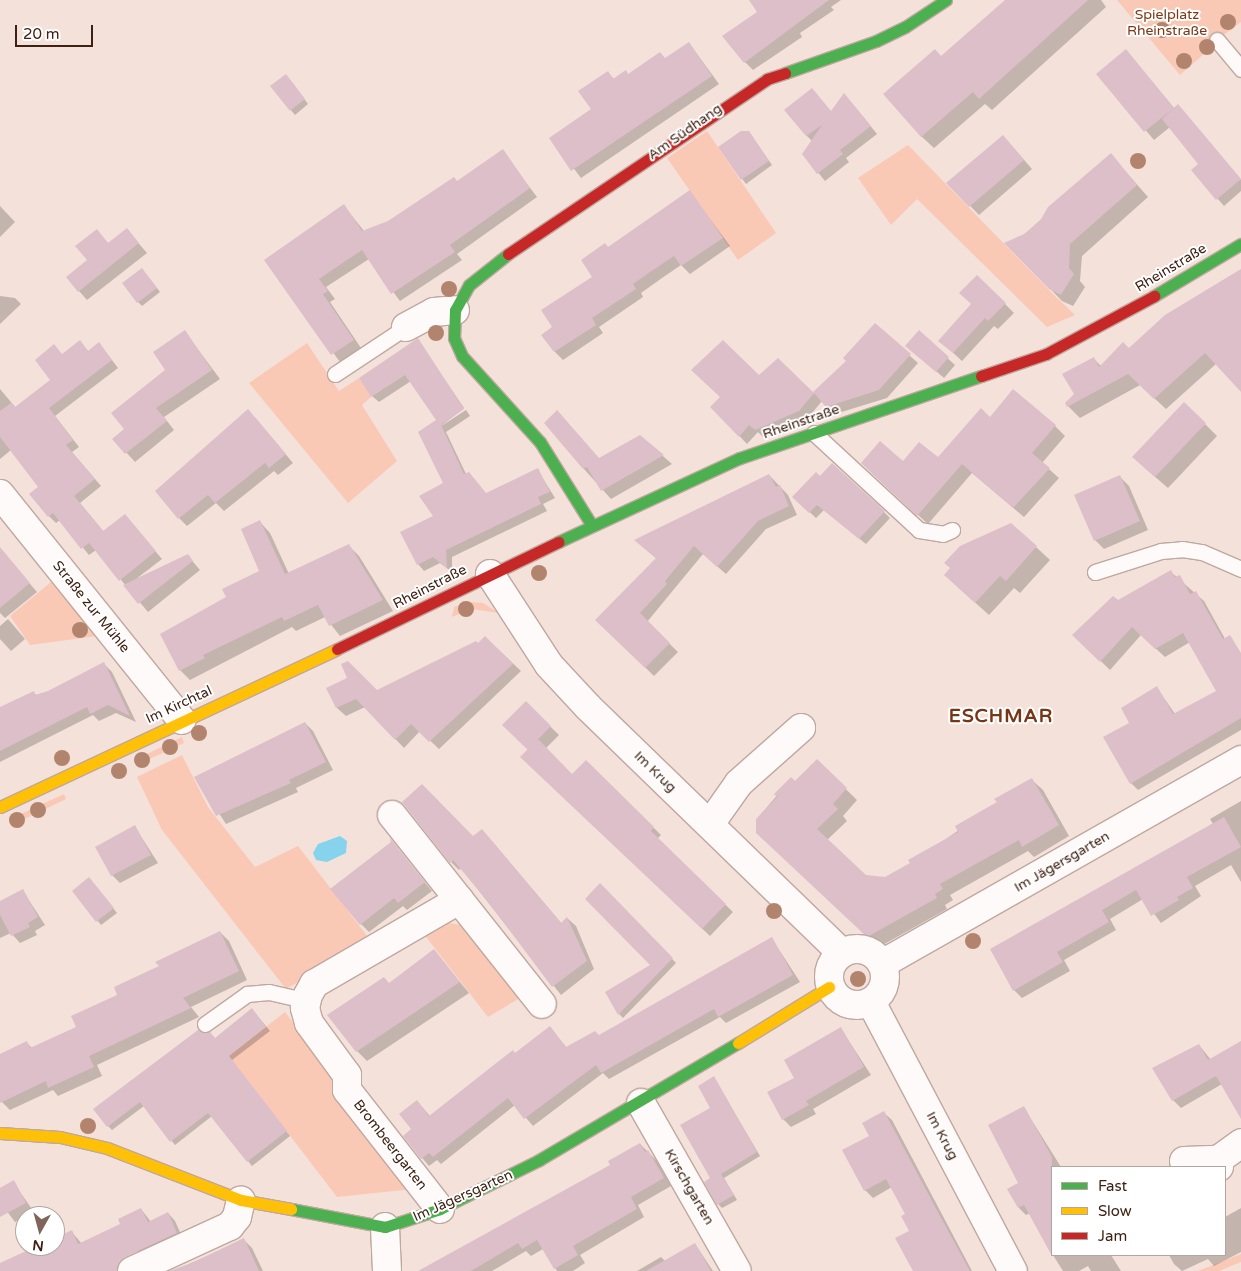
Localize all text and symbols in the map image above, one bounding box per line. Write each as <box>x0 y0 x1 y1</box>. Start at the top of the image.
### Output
park label: Spielplatz Rheinstraße <box>1127 7 1207 40</box>
scale bar <box>18 15 95 47</box>
text: 20 m <box>23 25 60 43</box>
street label: Am Südhang <box>645 100 725 164</box>
street label: Rheinstraße <box>1132 240 1210 296</box>
street label: Rheinstraße <box>760 401 842 443</box>
street label: Straße zur Mühle <box>49 558 133 656</box>
street label: Rheinstraße <box>390 561 470 613</box>
street label: Im Kirchtal <box>143 682 215 728</box>
district label: ESCHMAR <box>948 706 1054 728</box>
street label: Im Krug <box>630 748 680 796</box>
street label: Im Jägersgarten <box>1011 828 1113 896</box>
street label: Brombeergarten <box>350 1097 430 1193</box>
street label: Im Krug <box>922 1109 962 1163</box>
street label: Kirschgarten <box>661 1146 717 1228</box>
street label: Im Jägersgarten <box>411 1166 515 1226</box>
legend <box>1051 1166 1226 1256</box>
text: Fast <box>1098 1177 1127 1195</box>
text: Slow <box>1098 1202 1132 1220</box>
north arrow <box>15 1206 65 1256</box>
text: Jam <box>1098 1227 1127 1245</box>
text: N <box>32 1236 45 1255</box>

